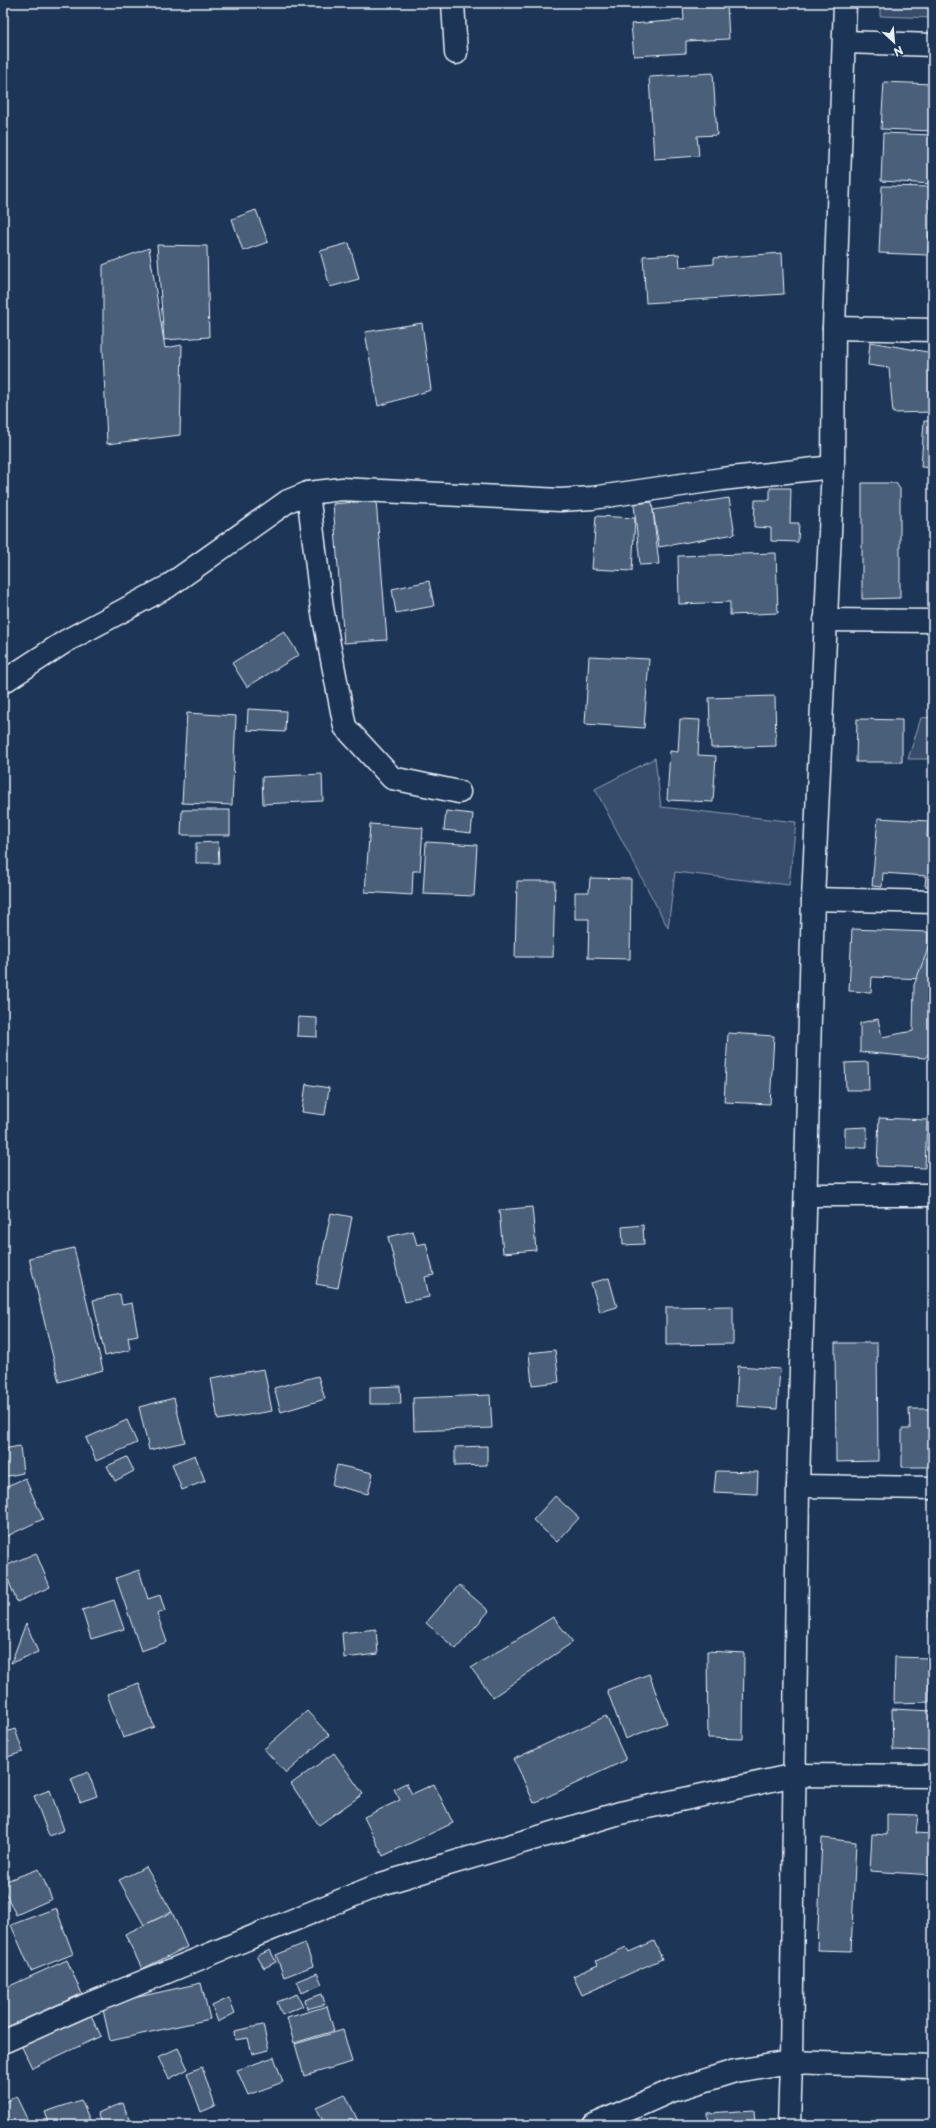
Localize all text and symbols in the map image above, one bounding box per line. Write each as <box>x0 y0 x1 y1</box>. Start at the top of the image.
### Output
north arrow <box>874 22 914 62</box>
text: N <box>891 42 906 61</box>

